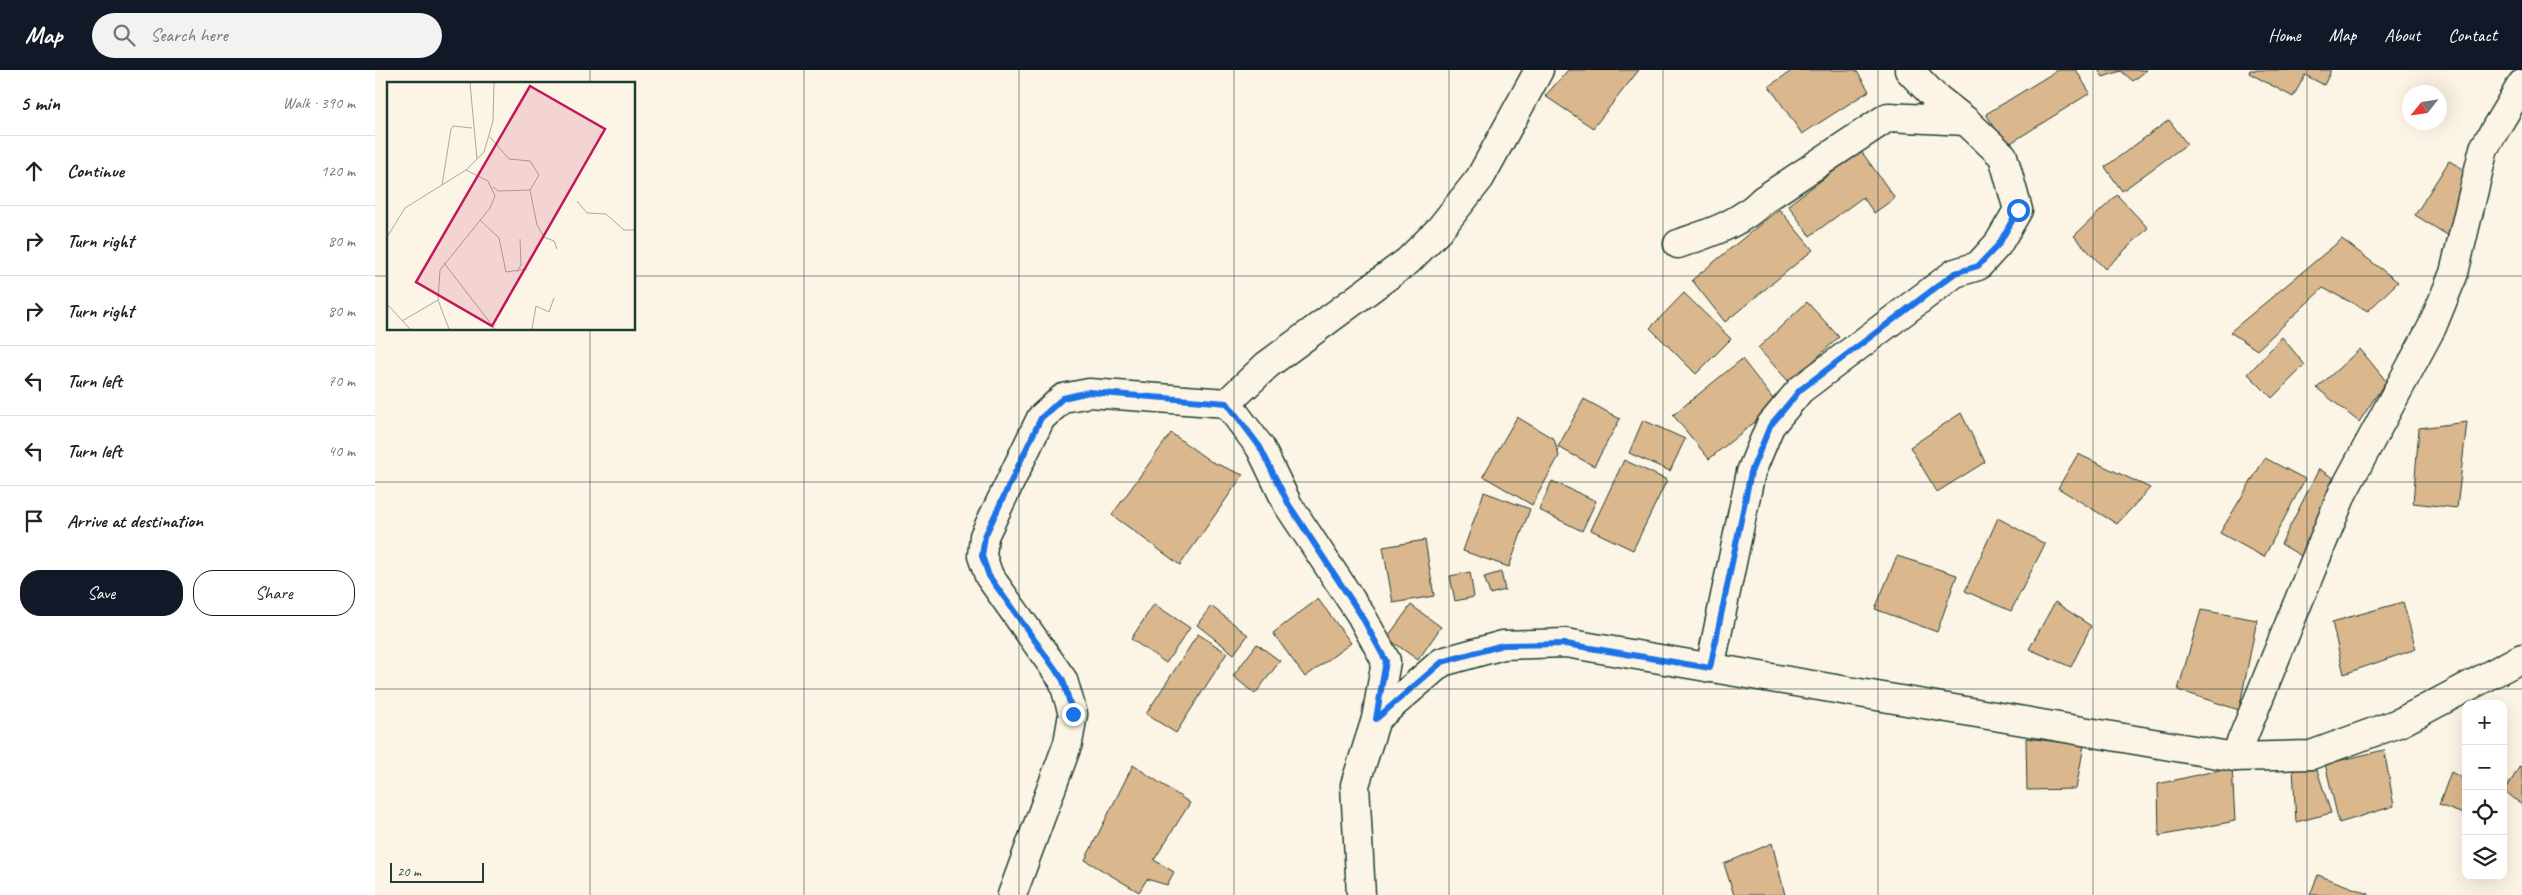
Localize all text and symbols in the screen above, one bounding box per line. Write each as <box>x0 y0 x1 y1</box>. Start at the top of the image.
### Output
search box <box>92 13 442 58</box>
text: Map <box>25 20 62 50</box>
icon: search <box>110 21 138 49</box>
text: Search here <box>150 23 228 47</box>
text: Home <box>2268 24 2301 46</box>
text: Map <box>2329 24 2356 46</box>
text: About <box>2384 24 2420 46</box>
text: Contact <box>2448 24 2497 46</box>
inset map <box>387 82 635 330</box>
north arrow <box>2402 85 2447 130</box>
text: 5 min <box>20 90 60 116</box>
text: Walk · 390 m <box>283 93 355 113</box>
icon: ahead <box>20 157 48 185</box>
text: Continue <box>67 159 124 183</box>
text: 120 m <box>321 161 355 181</box>
route start <box>2007 199 2030 222</box>
icon: right <box>20 227 48 255</box>
text: Turn right <box>67 229 134 253</box>
text: 80 m <box>328 231 355 251</box>
icon: right <box>20 297 48 325</box>
text: Turn right <box>67 299 134 323</box>
text: 80 m <box>328 301 355 321</box>
icon: left <box>20 367 48 395</box>
text: Turn left <box>67 369 122 393</box>
text: 70 m <box>328 371 355 391</box>
icon: left <box>20 437 48 465</box>
text: Turn left <box>67 439 122 463</box>
text: 40 m <box>328 441 355 461</box>
icon: arrive <box>20 507 48 535</box>
text: Arrive at destination <box>67 509 203 533</box>
button: Save <box>20 570 183 616</box>
button: Share <box>193 570 355 616</box>
map controls <box>2462 700 2507 880</box>
button: + <box>2462 700 2507 745</box>
route end <box>1062 703 1085 726</box>
button: − <box>2462 745 2507 790</box>
button: locate <box>2462 790 2507 835</box>
button: layers <box>2462 835 2507 880</box>
scale bar <box>390 860 484 883</box>
text: 20 m <box>397 863 421 880</box>

